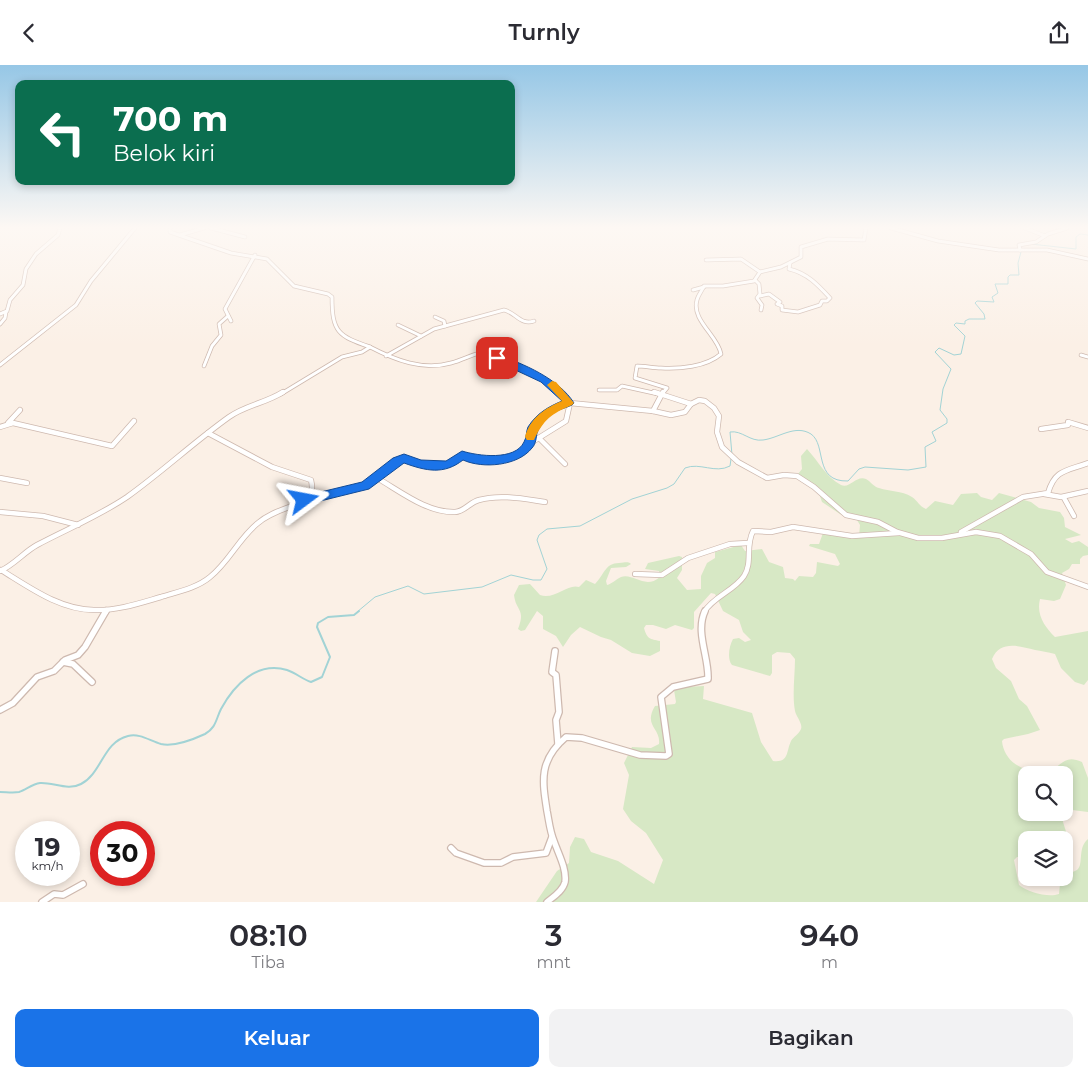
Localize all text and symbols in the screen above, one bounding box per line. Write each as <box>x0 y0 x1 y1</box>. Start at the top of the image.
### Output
icon: back <box>15 19 43 47</box>
text: Turnly <box>508 19 580 46</box>
icon: share <box>1045 19 1073 47</box>
text: 700 m <box>113 97 228 140</box>
icon: left <box>30 100 95 165</box>
text: Belok kiri <box>113 140 215 167</box>
pin <box>476 337 518 379</box>
icon: arrive <box>483 344 511 372</box>
position arrow <box>277 473 329 525</box>
map controls <box>1018 766 1073 886</box>
button: search <box>1018 766 1073 821</box>
speed limit sign: 30 <box>90 821 155 886</box>
button: layers <box>1018 831 1073 886</box>
text: 19 <box>35 832 60 862</box>
text: km/h <box>31 858 64 873</box>
text: 08:10 <box>229 917 308 954</box>
text: 3 <box>545 917 562 954</box>
text: 940 <box>800 917 859 954</box>
text: Tiba <box>251 953 285 972</box>
text: mnt <box>537 953 571 972</box>
text: m <box>821 953 838 972</box>
button: Keluar <box>15 1009 539 1067</box>
button: Bagikan <box>549 1009 1073 1067</box>

